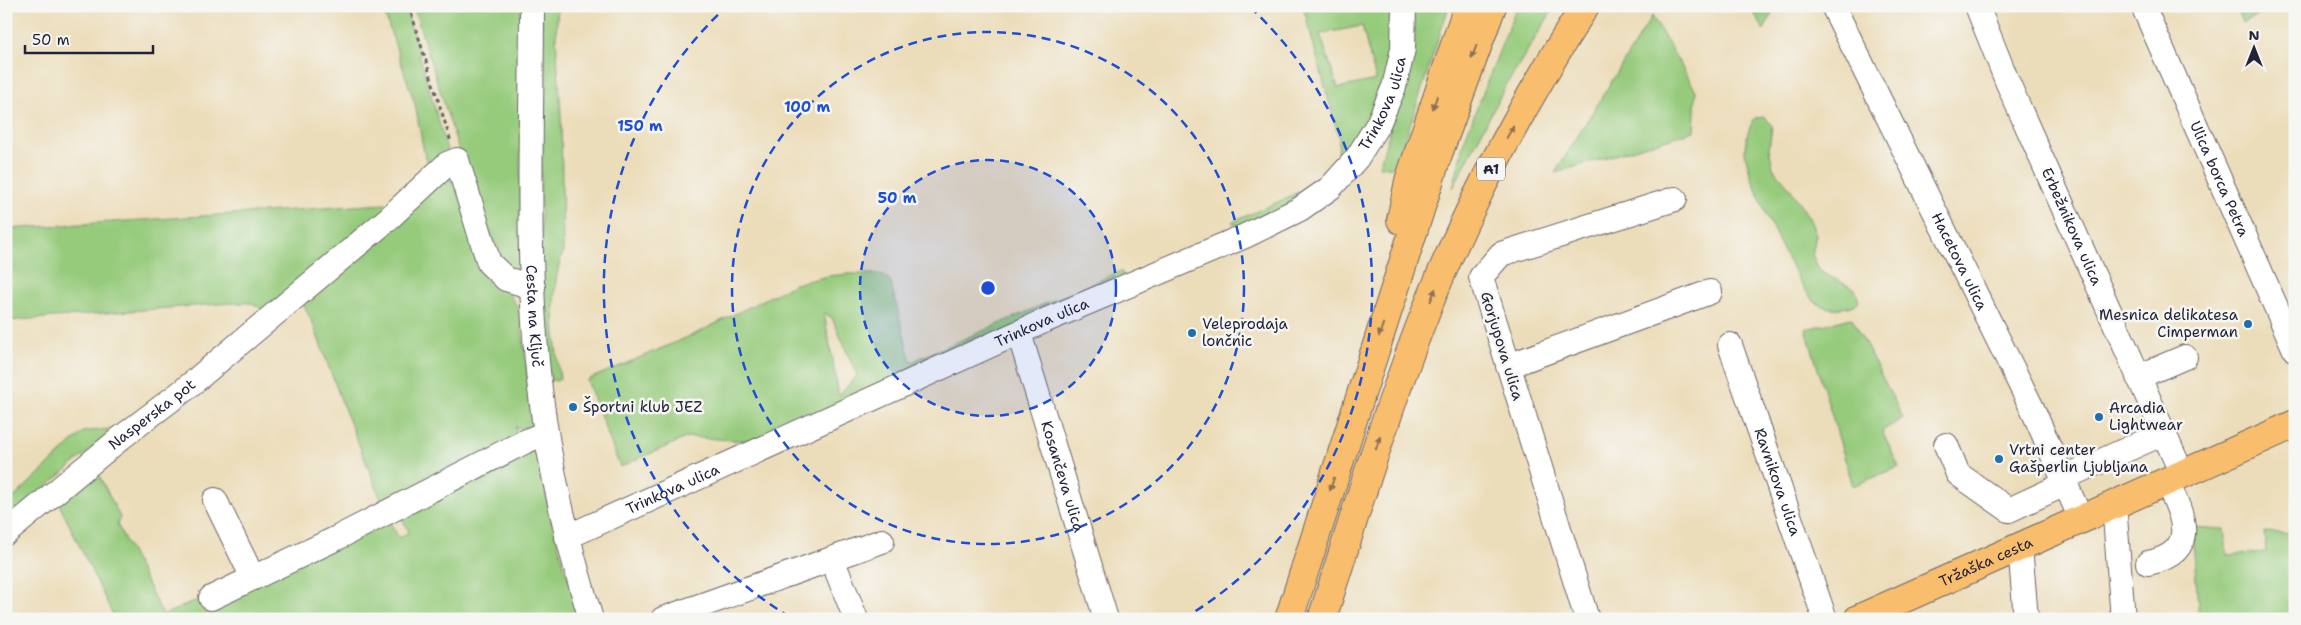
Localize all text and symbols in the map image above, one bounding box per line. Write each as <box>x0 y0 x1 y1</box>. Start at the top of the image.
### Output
scale bar <box>25 22 152 54</box>
north arrow <box>2228 22 2278 72</box>
text: N <box>2248 26 2260 44</box>
text: 50 m <box>32 30 70 50</box>
one-way arrow <box>1470 44 1477 59</box>
street label: Trinkova ulica <box>1354 54 1411 154</box>
one-way arrow <box>1431 95 1439 110</box>
text: 100 m <box>784 97 830 117</box>
text: 150 m <box>617 116 663 136</box>
street label: Ulica borca Petra <box>2185 118 2254 240</box>
one-way arrow <box>1506 125 1514 140</box>
road number: A1 <box>1477 157 1505 180</box>
street label: Erbežnikova ulica <box>2037 164 2107 289</box>
text: 50 m <box>878 188 917 208</box>
street label: Hacetova ulica <box>1927 209 1992 314</box>
street label: Cesta na Ključ <box>521 264 548 368</box>
centre of rings <box>979 279 997 297</box>
one-way arrow <box>1429 287 1437 302</box>
street label: Gorjupova ulica <box>1476 289 1528 404</box>
street label: Trinkova ulica <box>992 293 1092 352</box>
place label: Mesnica delikatesa Cimperman <box>2099 305 2239 342</box>
place label: Veleprodaja lončnic <box>1202 314 1288 351</box>
marker: Mesnica delikatesa Cimperman <box>2242 318 2254 330</box>
one-way arrow <box>1377 322 1384 337</box>
marker: Veleprodaja lončnic <box>1186 327 1198 339</box>
street label: Nasperska pot <box>104 375 200 454</box>
place label: Športni klub JEZ <box>583 396 702 417</box>
place label: Arcadia Lightwear <box>2109 398 2183 435</box>
marker: Športni klub JEZ <box>567 401 579 413</box>
marker: Arcadia Lightwear <box>2093 411 2105 423</box>
street label: Kosančeva ulica <box>1036 418 1089 535</box>
street label: Ravnikova ulica <box>1750 425 1806 539</box>
one-way arrow <box>1375 436 1383 451</box>
place label: Vrtni center Gašperlin Ljubljana <box>2009 440 2149 477</box>
marker: Vrtni center Gašperlin Ljubljana <box>1993 453 2005 465</box>
street label: Trinkova ulica <box>623 459 723 519</box>
one-way arrow <box>1327 477 1335 492</box>
street label: Tržaška cesta <box>1936 532 2036 592</box>

